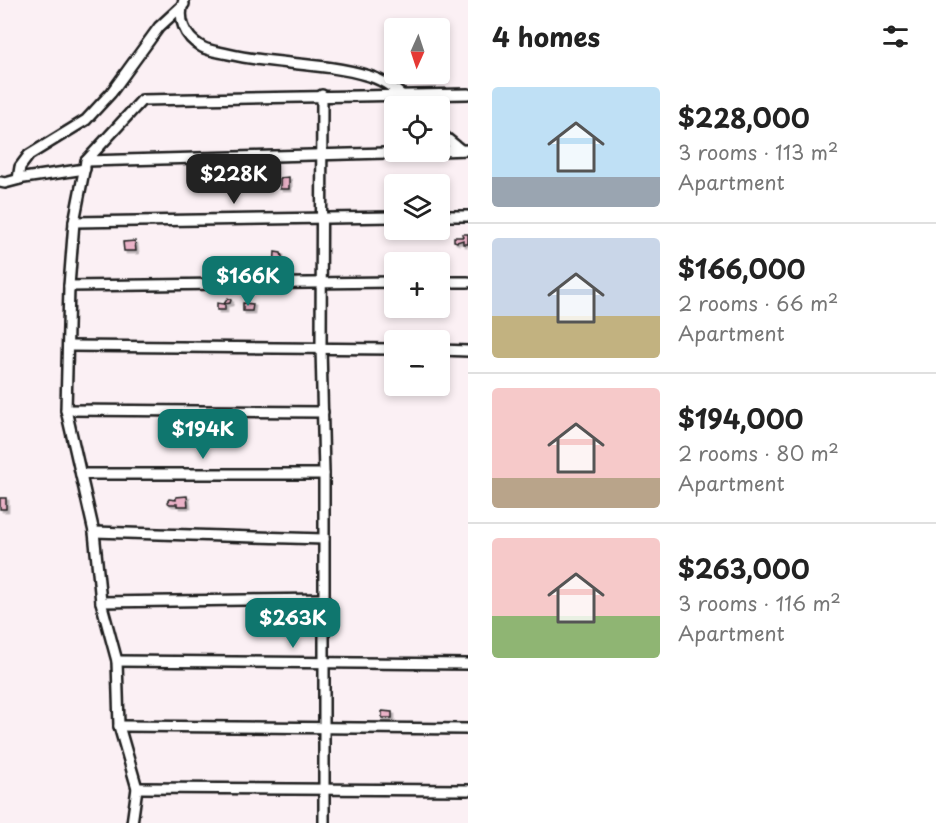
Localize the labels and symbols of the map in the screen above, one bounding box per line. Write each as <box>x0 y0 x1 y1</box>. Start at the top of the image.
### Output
north arrow <box>384 18 450 84</box>
pin: $228K <box>192 154 276 205</box>
pin: $166K <box>206 256 290 307</box>
pin: $194K <box>161 409 245 460</box>
pin: $263K <box>251 598 335 649</box>

